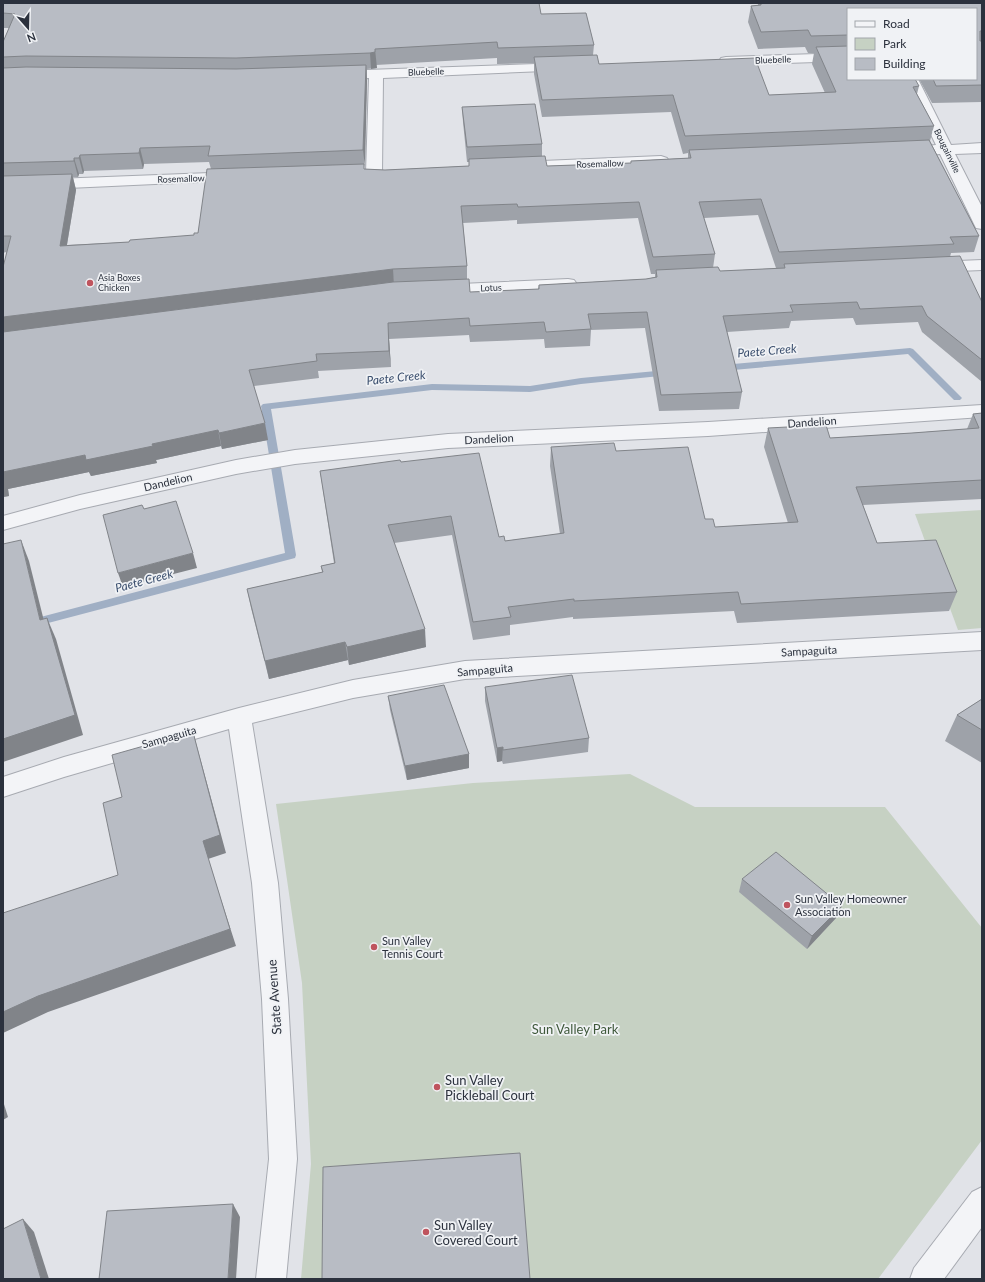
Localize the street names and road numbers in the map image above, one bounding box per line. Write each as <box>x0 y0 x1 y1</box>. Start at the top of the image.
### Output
street label: Bluebelle <box>755 53 792 66</box>
street label: Bluebelle <box>408 65 445 78</box>
street label: Bougainville <box>932 127 963 175</box>
street label: Rosemallow <box>576 157 624 170</box>
street label: Rosemallow <box>157 172 205 185</box>
street label: Lotus <box>480 281 502 294</box>
street label: Dandelion <box>787 413 837 430</box>
street label: Dandelion <box>464 431 514 446</box>
street label: Dandelion <box>142 470 193 493</box>
street label: Sampaguita <box>781 643 837 658</box>
street label: Sampaguita <box>457 661 513 678</box>
street label: Sampaguita <box>140 723 198 750</box>
street label: State Avenue <box>263 959 285 1035</box>

